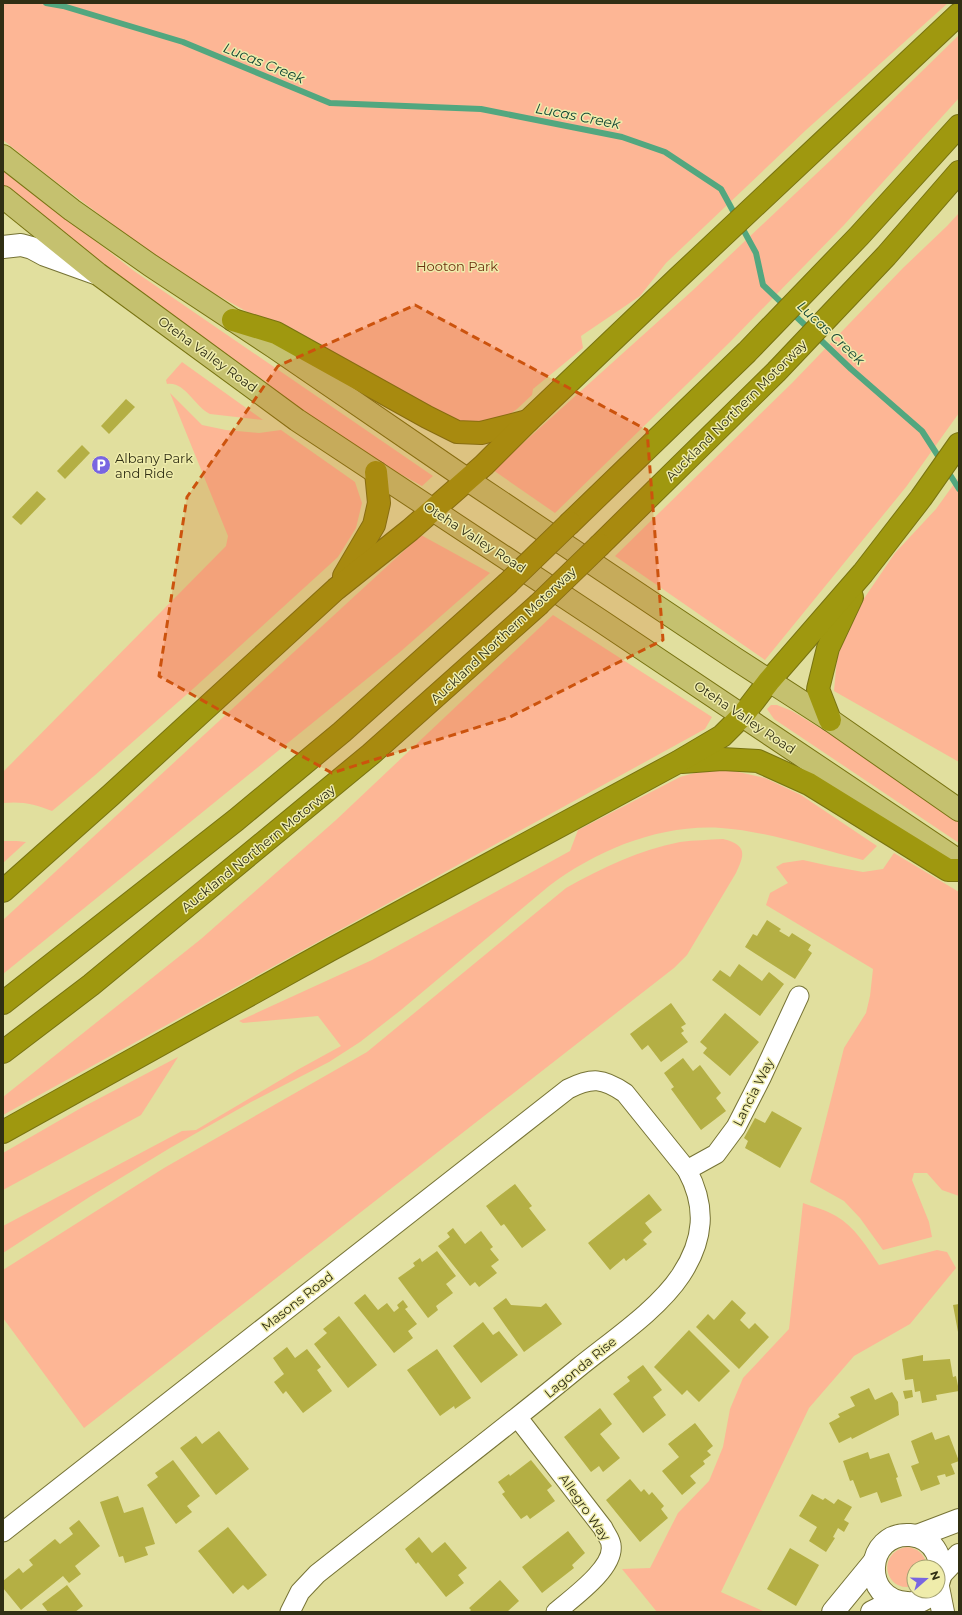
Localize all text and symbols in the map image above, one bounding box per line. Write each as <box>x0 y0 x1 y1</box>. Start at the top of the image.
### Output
water label: Lucas Creek <box>221 39 308 88</box>
water label: Lucas Creek <box>534 99 623 133</box>
park label: Hooton Park <box>416 258 498 274</box>
water label: Lucas Creek <box>793 297 869 369</box>
street label: Oteha Valley Road <box>155 313 261 395</box>
street label: Auckland Northern Motorway <box>662 335 811 484</box>
place label: Albany Park and Ride <box>115 450 193 481</box>
parking icon: Albany Park and Ride <box>90 454 112 476</box>
street label: Oteha Valley Road <box>421 498 529 576</box>
street label: Auckland Northern Motorway <box>427 563 580 707</box>
street label: Oteha Valley Road <box>691 677 799 757</box>
street label: Auckland Northern Motorway <box>178 780 339 915</box>
street label: Lancia Way <box>729 1055 777 1129</box>
street label: Masons Road <box>258 1268 336 1334</box>
street label: Lagonda Rise <box>541 1333 619 1401</box>
street label: Allegro Way <box>556 1471 614 1544</box>
north arrow <box>906 1559 946 1599</box>
text: N <box>927 1569 943 1582</box>

